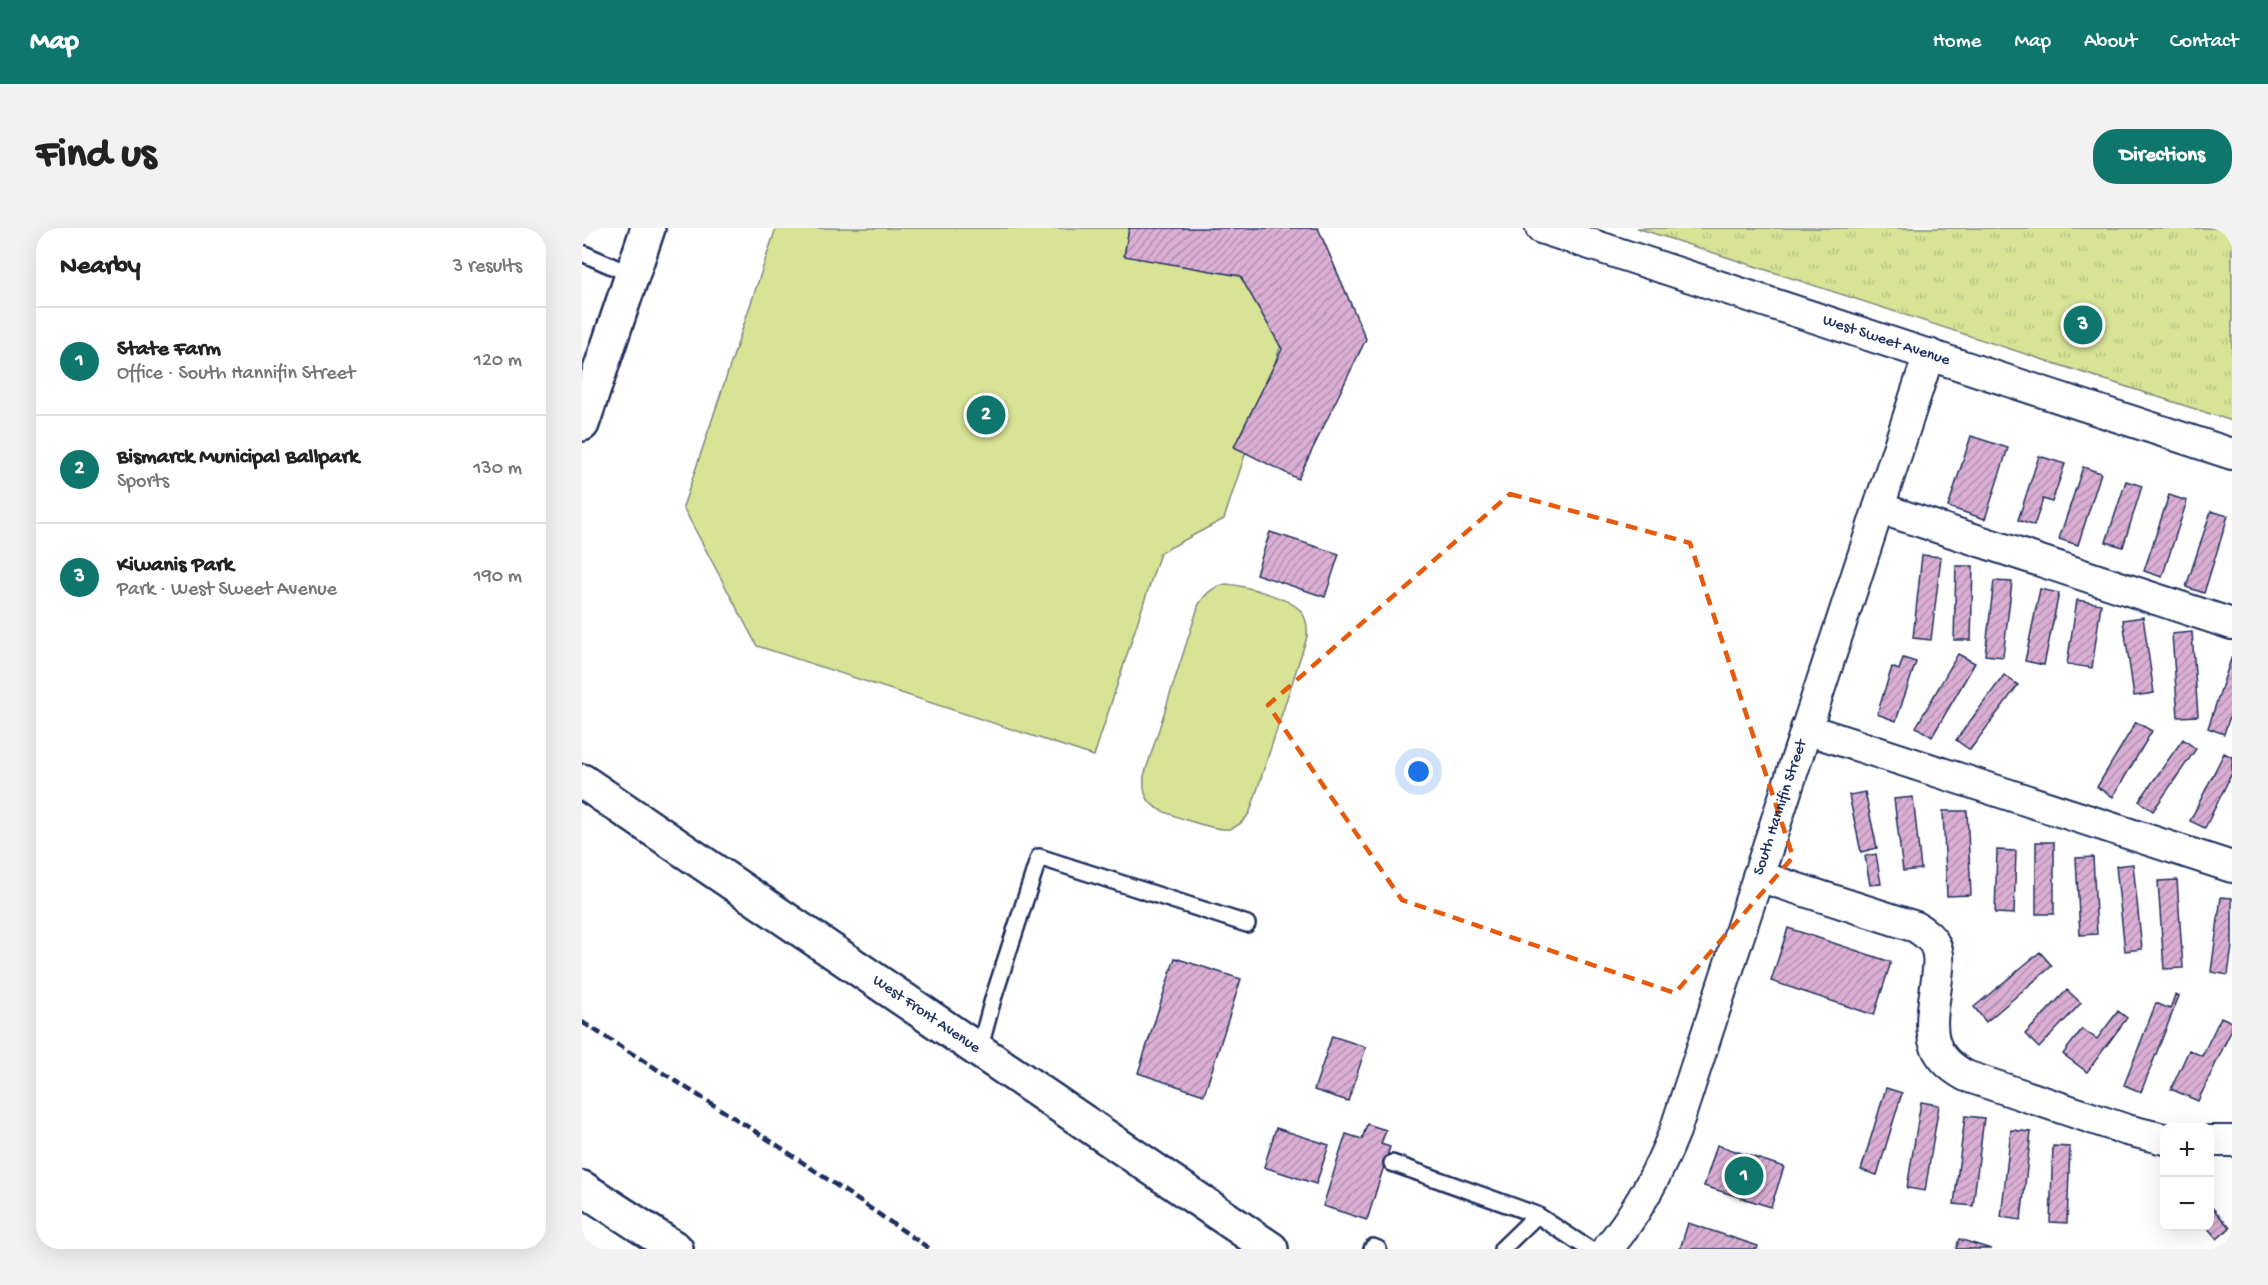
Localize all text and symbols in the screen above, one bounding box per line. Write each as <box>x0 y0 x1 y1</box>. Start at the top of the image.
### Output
text: Map <box>30 26 79 59</box>
text: Home <box>1933 30 1981 55</box>
text: Map <box>2014 30 2051 55</box>
text: About <box>2084 30 2137 55</box>
text: Contact <box>2170 30 2238 55</box>
button: Directions <box>2093 129 2232 184</box>
text: Find us <box>36 132 156 181</box>
text: Nearby <box>60 252 141 283</box>
text: 3 results <box>453 256 522 279</box>
pin: 3 <box>2064 302 2102 348</box>
street label: West Sweet Avenue <box>1820 311 1953 371</box>
text: State Farm <box>117 337 221 363</box>
text: 1 <box>75 350 84 373</box>
text: 120 m <box>474 350 522 373</box>
text: Office · South Hannifin Street <box>117 363 355 386</box>
pin: 2 <box>966 392 1006 438</box>
text: Bismarck Municipal Ballpark <box>117 445 359 471</box>
text: 2 <box>75 458 84 481</box>
text: 130 m <box>473 458 522 481</box>
text: Sports <box>117 471 169 494</box>
text: Kiwanis Park <box>117 553 234 579</box>
text: 3 <box>74 566 85 589</box>
text: 190 m <box>474 566 522 589</box>
text: Park · West Sweet Avenue <box>117 579 337 602</box>
street label: South Hannifin Street <box>1750 736 1812 878</box>
your location <box>1404 757 1433 786</box>
street label: West Front Avenue <box>869 971 984 1059</box>
map controls <box>2160 1123 2214 1231</box>
button: + <box>2160 1123 2214 1177</box>
pin: 1 <box>1724 1154 1764 1198</box>
button: − <box>2160 1177 2214 1231</box>

